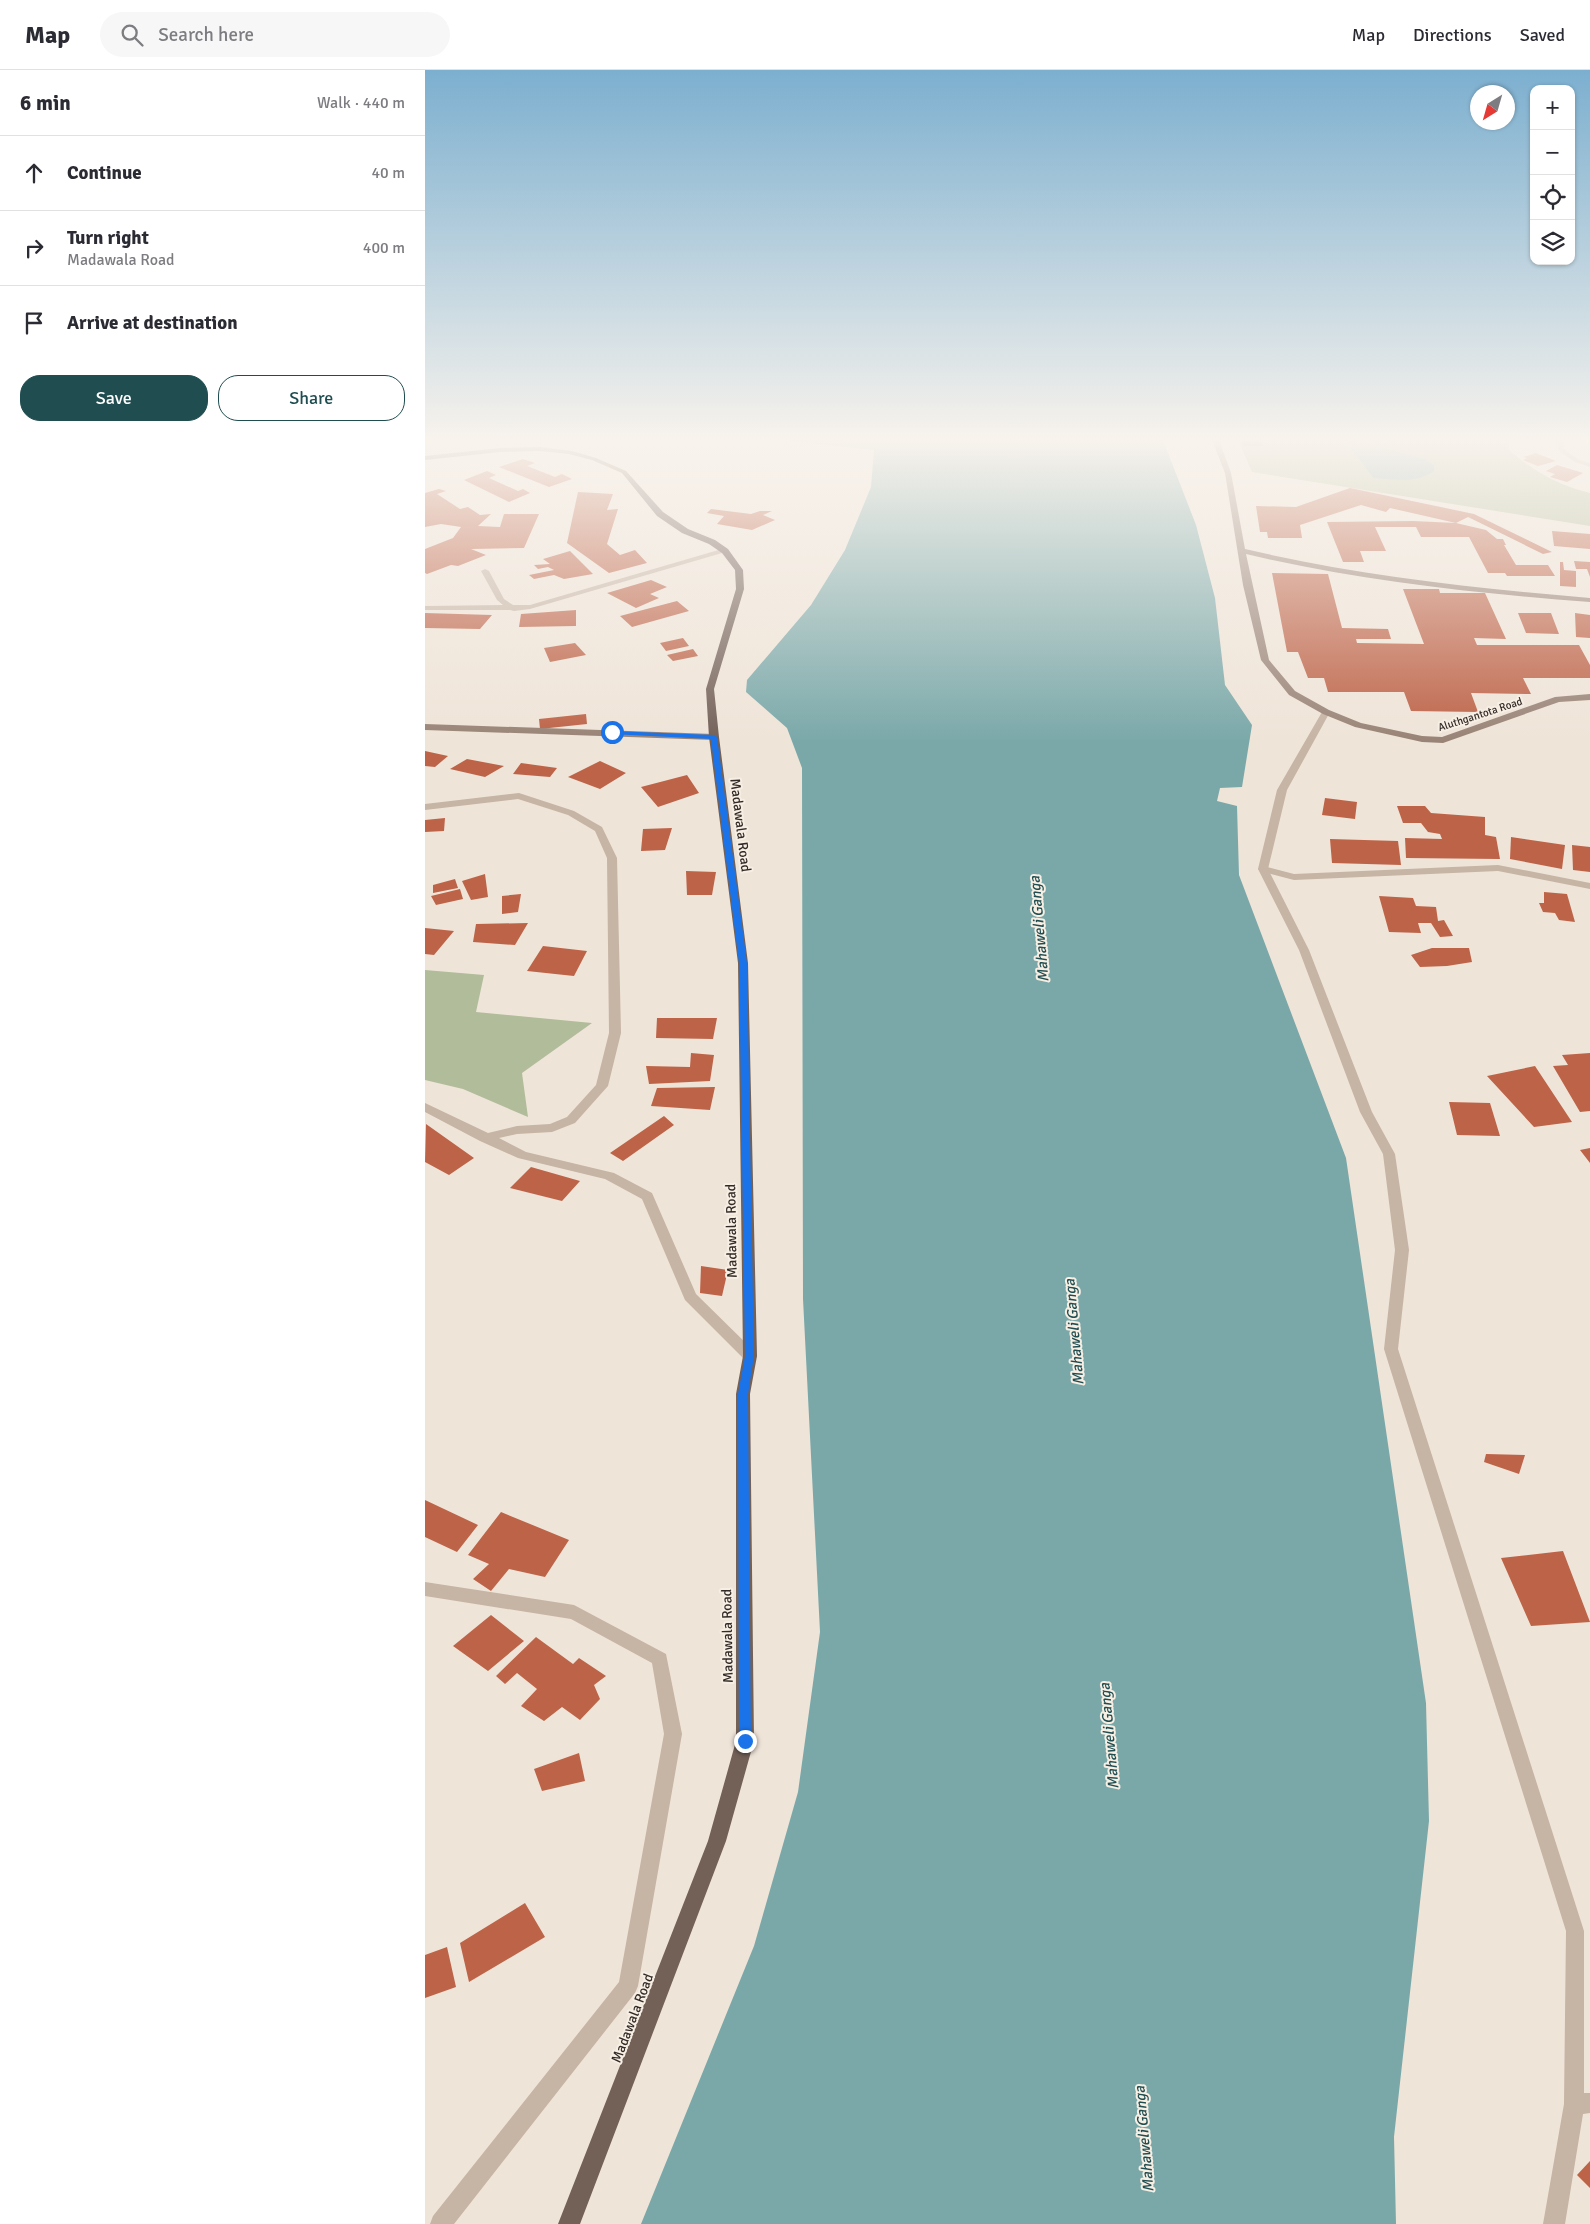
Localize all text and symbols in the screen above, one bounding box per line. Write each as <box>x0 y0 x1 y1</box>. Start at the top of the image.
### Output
search box <box>100 12 450 57</box>
text: Map <box>25 20 70 50</box>
icon: search <box>118 21 146 49</box>
text: Search here <box>158 23 254 47</box>
text: Map <box>1352 24 1385 46</box>
text: Directions <box>1413 24 1492 46</box>
text: Saved <box>1520 24 1565 46</box>
north arrow <box>1470 85 1515 130</box>
map controls <box>1530 85 1575 265</box>
button: + <box>1530 85 1575 130</box>
text: 6 min <box>20 90 71 116</box>
text: Walk · 440 m <box>317 93 405 113</box>
button: − <box>1530 130 1575 175</box>
icon: ahead <box>20 159 48 187</box>
text: Continue <box>67 161 142 185</box>
text: 40 m <box>371 163 405 183</box>
button: locate <box>1530 175 1575 220</box>
button: layers <box>1530 220 1575 265</box>
text: Turn right <box>67 226 149 250</box>
icon: right <box>20 234 48 262</box>
text: 400 m <box>363 238 405 258</box>
text: Madawala Road <box>67 250 175 270</box>
icon: arrive <box>20 309 48 337</box>
text: Arrive at destination <box>67 311 238 335</box>
button: Save <box>20 375 208 421</box>
button: Share <box>218 375 405 421</box>
street label: Aluthgantota Road <box>1436 695 1524 734</box>
route start <box>601 721 624 744</box>
street label: Madawala Road <box>726 777 755 873</box>
water label: Mahaweli Ganga <box>1025 875 1053 983</box>
street label: Madawala Road <box>722 1184 741 1278</box>
water label: Mahaweli Ganga <box>1060 1278 1088 1386</box>
street label: Madawala Road <box>718 1589 737 1683</box>
water label: Mahaweli Ganga <box>1095 1682 1123 1790</box>
route end <box>734 1730 757 1753</box>
street label: Madawala Road <box>608 1971 657 2065</box>
water label: Mahaweli Ganga <box>1130 2085 1158 2193</box>

